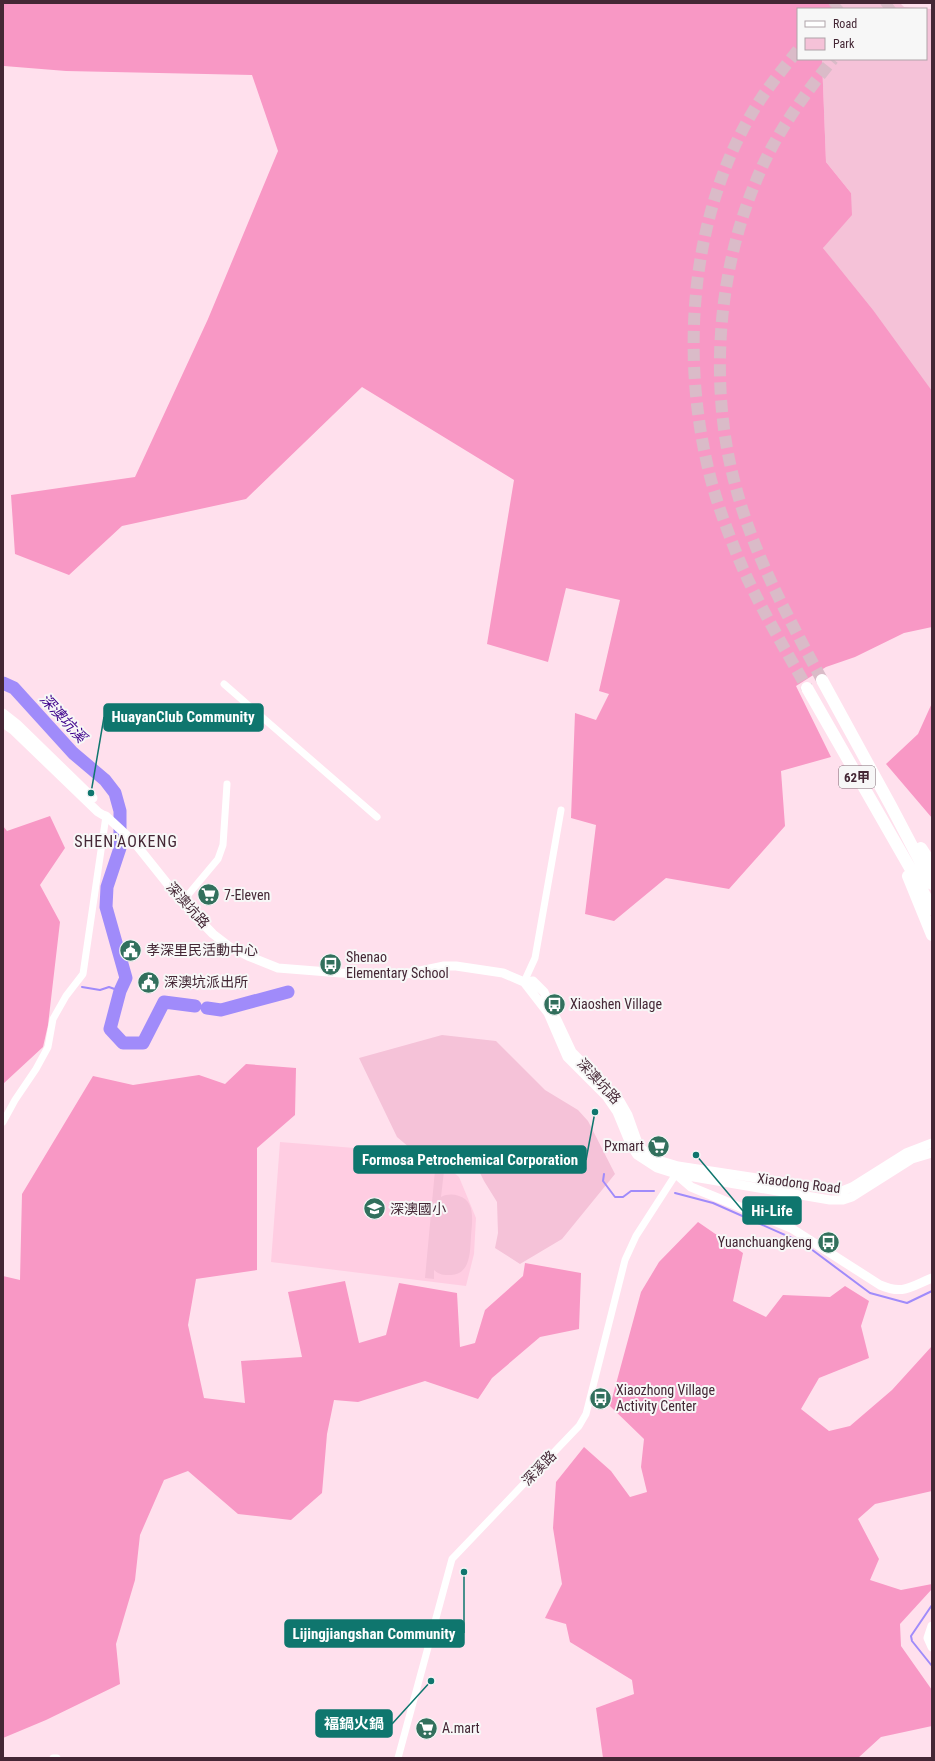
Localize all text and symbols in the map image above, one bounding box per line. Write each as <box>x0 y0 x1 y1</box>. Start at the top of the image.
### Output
legend <box>797 8 927 60</box>
text: Road <box>833 17 857 31</box>
text: Park <box>833 37 855 51</box>
water label: 深澳坑溪 <box>36 690 91 748</box>
callout: HuayanClub Community <box>104 704 263 731</box>
text: HuayanClub Community <box>111 708 255 726</box>
road number: 62甲 <box>839 766 875 788</box>
district label: SHEN'AOKENG <box>74 832 178 851</box>
street label: 深澳坑路 <box>163 879 213 931</box>
supermarket icon: 7-Eleven <box>195 882 221 908</box>
place label: 7-Eleven <box>224 887 270 903</box>
public building icon: 孝深里民活動中心 <box>117 937 143 963</box>
place label: 孝深里民活動中心 <box>146 942 258 958</box>
place label: Shenao Elementary School <box>346 949 449 981</box>
bus stop icon: Shenao Elementary School <box>318 952 344 978</box>
public building icon: 深澳坑派出所 <box>136 969 162 995</box>
place label: 深澳坑派出所 <box>164 974 248 990</box>
bus stop icon: Xiaoshen Village <box>541 991 567 1017</box>
place label: Xiaoshen Village <box>570 996 662 1012</box>
street label: 深澳坑路 <box>574 1055 624 1107</box>
supermarket icon: Pxmart <box>646 1133 672 1159</box>
place label: Pxmart <box>604 1138 644 1154</box>
callout: Formosa Petrochemical Corporation <box>354 1146 586 1173</box>
text: Formosa Petrochemical Corporation <box>362 1151 578 1169</box>
street label: Xiaodong Road <box>757 1170 841 1196</box>
school or university icon: 深澳國小 <box>361 1196 387 1222</box>
callout: Hi-Life <box>743 1197 801 1224</box>
place label: 深澳國小 <box>390 1201 446 1217</box>
text: Hi-Life <box>751 1202 793 1220</box>
bus stop icon: Yuanchuangkeng <box>815 1229 841 1255</box>
place label: Yuanchuangkeng <box>718 1234 812 1250</box>
place label: Xiaozhong Village Activity Center <box>616 1382 715 1414</box>
bus stop icon: Xiaozhong Village Activity Center <box>587 1385 613 1411</box>
street label: 深溪路 <box>519 1447 559 1489</box>
callout: Lijingjiangshan Community <box>285 1620 464 1647</box>
text: Lijingjiangshan Community <box>293 1625 456 1643</box>
callout: 褔鍋火鍋 <box>316 1710 392 1737</box>
text: 褔鍋火鍋 <box>324 1715 384 1733</box>
supermarket icon: A.mart <box>414 1715 440 1741</box>
place label: A.mart <box>442 1720 480 1736</box>

